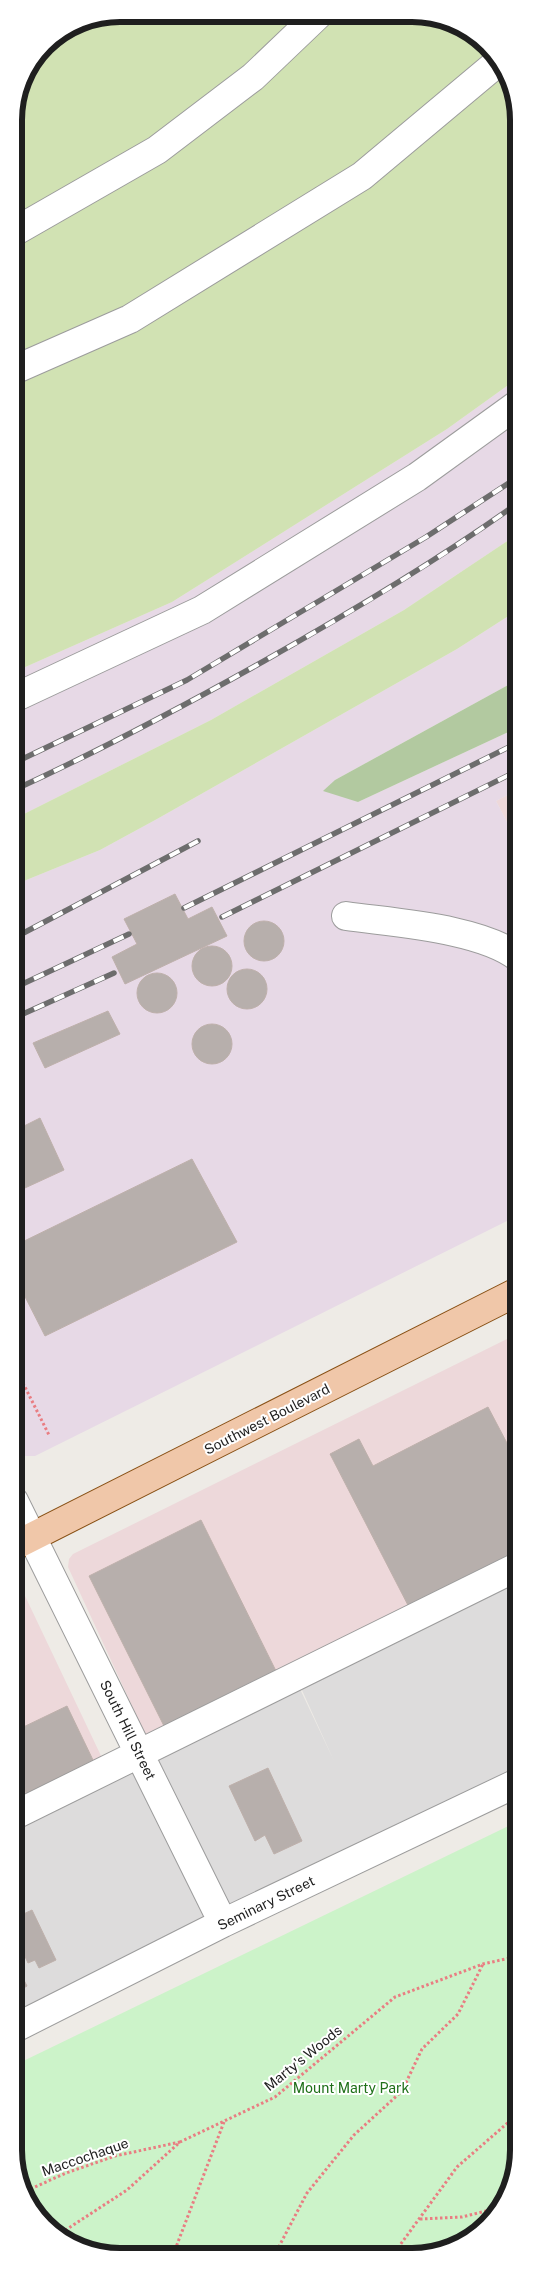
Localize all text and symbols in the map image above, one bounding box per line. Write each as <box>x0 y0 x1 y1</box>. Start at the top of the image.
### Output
street label: Southwest Boulevard <box>202 1380 332 1458</box>
street label: South Hill Street <box>97 1677 159 1783</box>
street label: Seminary Street <box>215 1873 317 1933</box>
street label: Marty's Woods <box>261 2022 345 2094</box>
park label: Mount Marty Park <box>293 2080 409 2096</box>
street label: Maccochaque <box>39 2135 131 2179</box>

